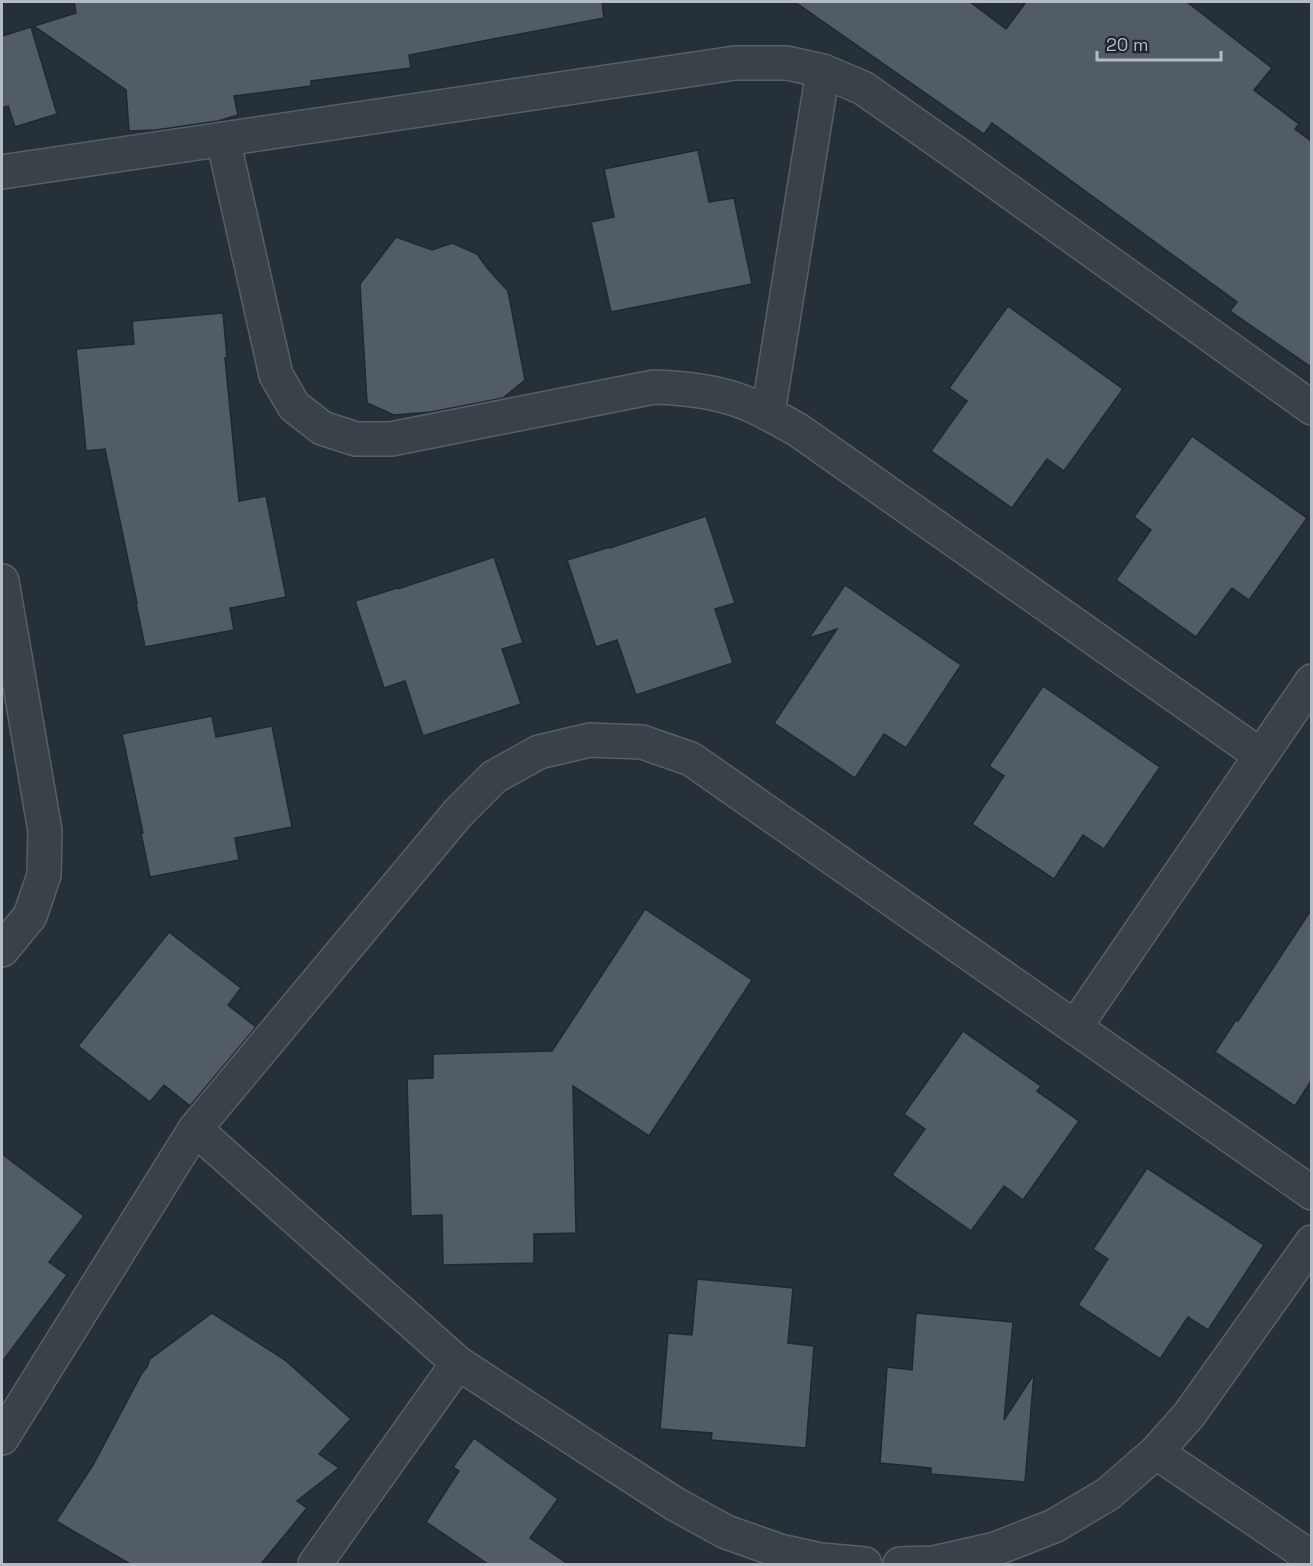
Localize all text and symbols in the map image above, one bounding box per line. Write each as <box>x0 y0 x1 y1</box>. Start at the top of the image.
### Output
scale bar <box>1097 24 1222 62</box>
text: 20 m <box>1106 33 1149 56</box>

